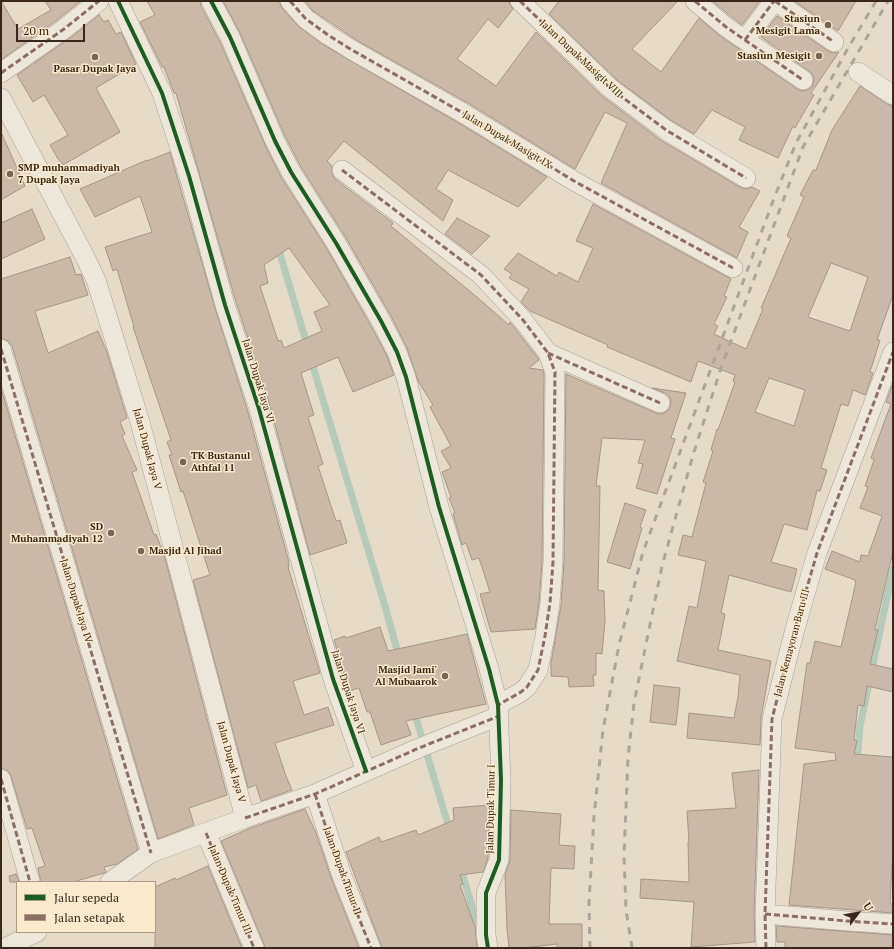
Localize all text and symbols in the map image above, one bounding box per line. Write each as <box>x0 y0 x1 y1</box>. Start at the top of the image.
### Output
place label: Stasiun Mesigit Lama <box>756 13 820 36</box>
scale bar <box>18 16 87 42</box>
street label: Jalan Dupak Masigit VIII <box>537 17 625 101</box>
marker: Stasiun Mesigit Lama <box>823 20 833 30</box>
text: 20 m <box>23 23 49 38</box>
place label: Stasiun Mesigit <box>737 50 811 62</box>
marker: Stasiun Mesigit <box>814 51 824 61</box>
marker: Pasar Dupak Jaya <box>90 52 100 62</box>
place label: Pasar Dupak Jaya <box>54 63 136 75</box>
street label: Jalan Dupak Masigit IX <box>460 109 554 171</box>
place label: SMP muhammadiyah 7 Dupak Jaya <box>18 162 120 186</box>
marker: SMP muhammadiyah 7 Dupak Jaya <box>5 169 15 179</box>
street label: Jalan Dupak Jaya VI <box>239 337 277 425</box>
street label: Jalan Dupak Jaya V <box>130 407 164 491</box>
place label: TK Bustanul Athfal 11 <box>191 450 250 474</box>
marker: TK Bustanul Athfal 11 <box>178 457 188 467</box>
place label: SD Muhammadiyah 12 <box>11 521 103 544</box>
marker: SD Muhammadiyah 12 <box>106 528 116 538</box>
place label: Masjid Al Jihad <box>149 545 222 557</box>
marker: Masjid Al Jihad <box>136 546 146 556</box>
street label: Jalan Dupak Jaya IV <box>57 557 95 645</box>
street label: Jalan Kemayoran Baru III <box>772 588 812 698</box>
street label: Jalan Dupak Jaya VI <box>329 649 367 735</box>
place label: Masjid Jami' Al Mubaarok <box>375 664 437 688</box>
marker: Masjid Jami' Al Mubaarok <box>440 671 450 681</box>
street label: Jalan Dupak Jaya V <box>214 720 248 804</box>
street label: Jalan Dupak Timur I <box>484 764 498 854</box>
street label: Jalan Dupak Timur II <box>320 825 364 917</box>
street label: Jalan Dupak Timur III <box>206 843 254 937</box>
legend <box>16 881 156 933</box>
text: Jalur sepeda <box>54 890 119 905</box>
north arrow <box>838 893 878 933</box>
text: U <box>860 900 876 914</box>
text: Jalan setapak <box>54 910 125 925</box>

